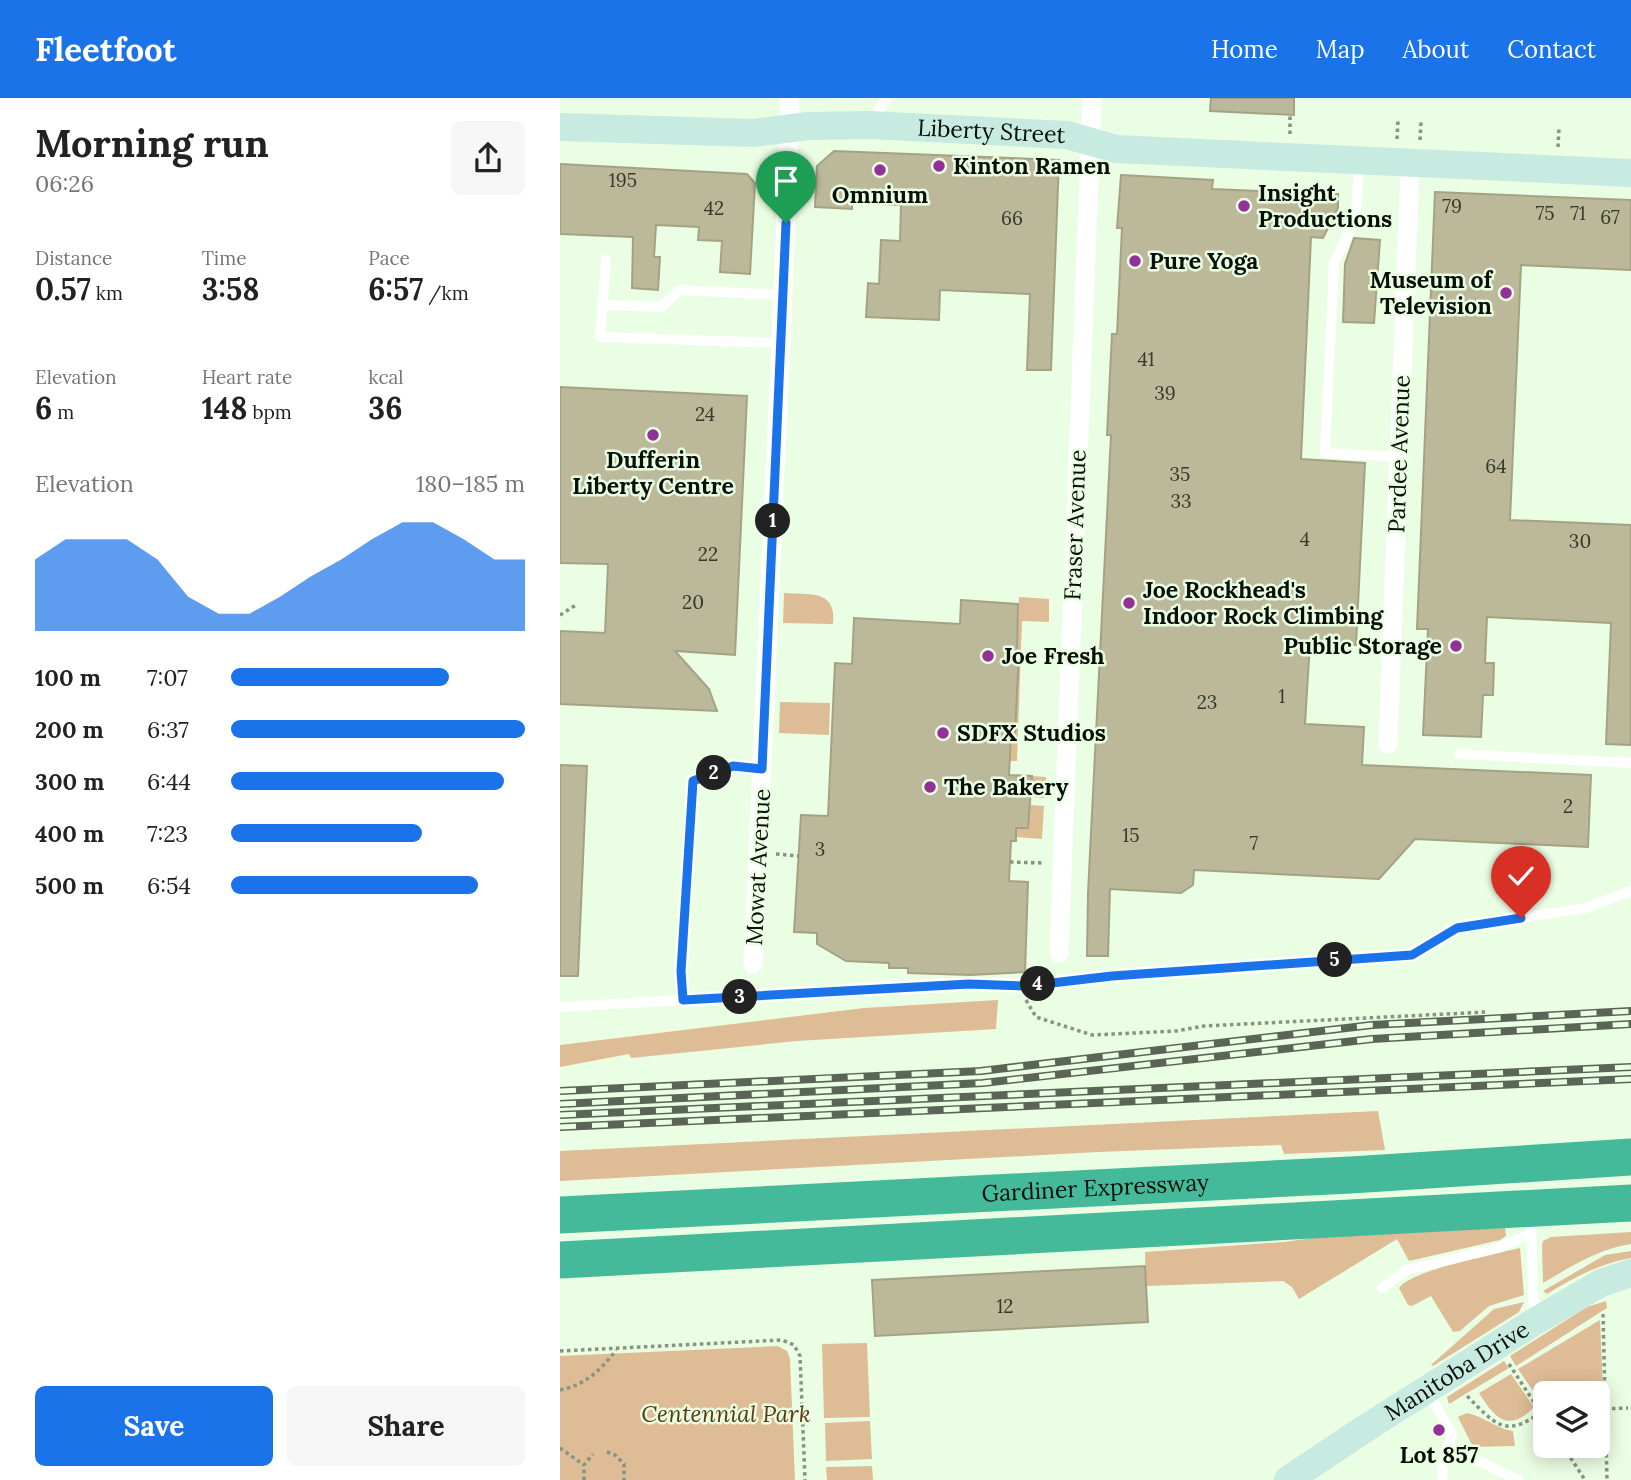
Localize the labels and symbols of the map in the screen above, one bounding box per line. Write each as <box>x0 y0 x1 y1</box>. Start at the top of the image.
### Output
street label: Liberty Street <box>917 112 1066 149</box>
pin <box>756 151 816 223</box>
place label: Kinton Ramen <box>953 151 1111 180</box>
marker: Kinton Ramen <box>931 158 947 174</box>
marker: Omnium <box>872 162 888 178</box>
house number: 195 <box>609 168 637 192</box>
place label: Insight Productions <box>1258 178 1392 233</box>
place label: Omnium <box>832 180 928 209</box>
house number: 79 <box>1442 194 1462 218</box>
house number: 42 <box>704 196 724 220</box>
marker: Insight Productions <box>1236 198 1252 214</box>
house number: 75 <box>1535 201 1555 225</box>
house number: 71 <box>1570 201 1586 225</box>
house number: 67 <box>1600 205 1620 229</box>
house number: 66 <box>1001 206 1023 230</box>
place label: Pure Yoga <box>1149 246 1258 275</box>
marker: Pure Yoga <box>1127 253 1143 269</box>
place label: Museum of Television <box>1370 265 1494 320</box>
marker: Museum of Television <box>1498 285 1514 301</box>
house number: 41 <box>1137 347 1155 371</box>
street label: Pardee Avenue <box>1381 374 1416 534</box>
house number: 39 <box>1154 381 1176 405</box>
house number: 24 <box>695 402 715 426</box>
marker: Dufferin Liberty Centre <box>645 427 661 443</box>
place label: Dufferin Liberty Centre <box>572 445 734 500</box>
street label: Fraser Avenue <box>1057 449 1092 601</box>
house number: 64 <box>1485 454 1507 478</box>
house number: 35 <box>1170 462 1190 486</box>
house number: 33 <box>1170 489 1192 513</box>
pin: 1 <box>756 504 790 538</box>
house number: 4 <box>1300 527 1310 551</box>
house number: 30 <box>1569 529 1591 553</box>
house number: 22 <box>698 542 718 566</box>
place label: Joe Rockhead's Indoor Rock Climbing <box>1143 575 1384 630</box>
house number: 20 <box>682 590 704 614</box>
marker: Joe Rockhead's Indoor Rock Climbing <box>1121 595 1137 611</box>
place label: Public Storage <box>1283 631 1442 660</box>
marker: Public Storage <box>1448 638 1464 654</box>
place label: Joe Fresh <box>1002 641 1105 670</box>
marker: Joe Fresh <box>980 648 996 664</box>
house number: 1 <box>1279 684 1286 708</box>
house number: 23 <box>1197 690 1217 714</box>
place label: SDFX Studios <box>957 718 1106 747</box>
marker: SDFX Studios <box>935 725 951 741</box>
pin: 2 <box>696 756 732 790</box>
place label: The Bakery <box>944 772 1069 801</box>
marker: The Bakery <box>922 779 938 795</box>
street label: Mowat Avenue <box>739 788 776 946</box>
house number: 2 <box>1563 794 1573 818</box>
house number: 15 <box>1122 823 1140 847</box>
house number: 7 <box>1250 831 1259 855</box>
house number: 3 <box>815 837 825 861</box>
pin <box>1491 846 1551 918</box>
pin: 5 <box>1318 942 1352 978</box>
pin: 4 <box>1021 966 1056 1001</box>
pin: 3 <box>722 979 758 1014</box>
street label: Gardiner Expressway <box>981 1167 1211 1208</box>
house number: 12 <box>996 1294 1014 1318</box>
street label: Manitoba Drive <box>1379 1314 1534 1427</box>
park label: Centennial Park <box>641 1399 811 1428</box>
marker: Lot 857 <box>1431 1422 1447 1438</box>
place label: Lot 857 <box>1400 1440 1479 1469</box>

